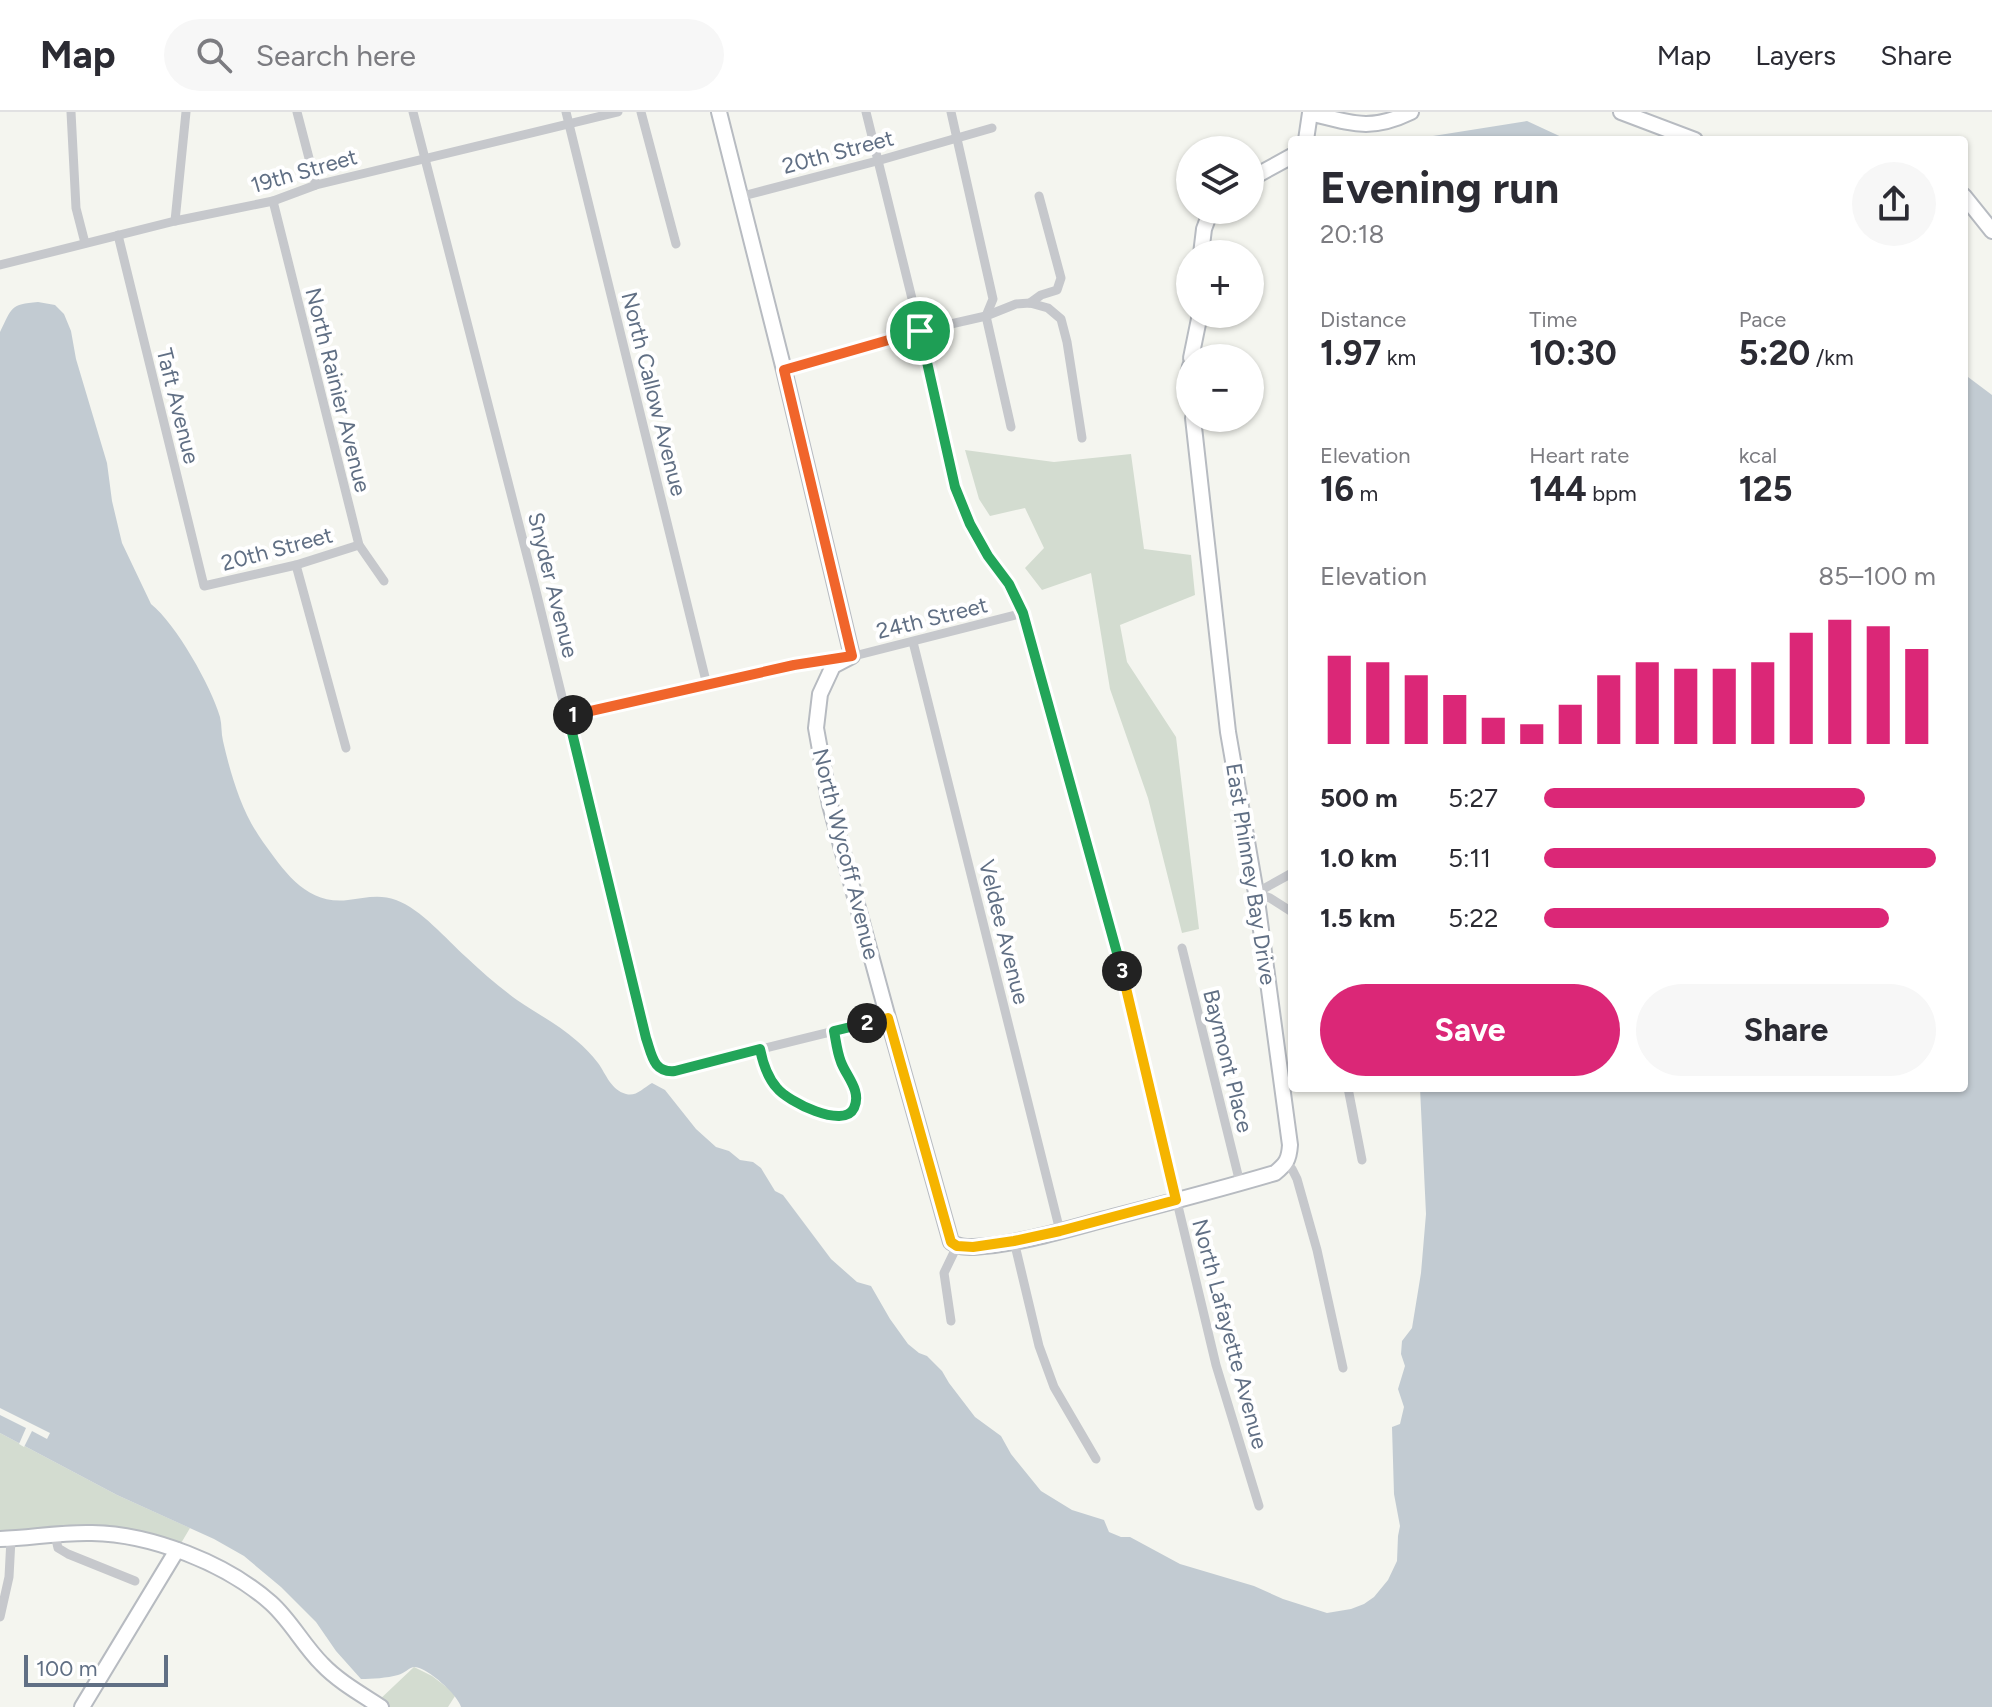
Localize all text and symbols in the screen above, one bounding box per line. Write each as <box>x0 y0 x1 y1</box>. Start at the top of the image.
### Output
search box <box>164 19 724 91</box>
text: Map <box>40 32 116 78</box>
icon: search <box>192 33 236 77</box>
text: Search here <box>256 37 416 74</box>
text: Map <box>1657 38 1711 72</box>
text: Layers <box>1755 38 1836 72</box>
text: Share <box>1880 38 1952 72</box>
street label: 20th Street <box>779 124 897 180</box>
map controls <box>1176 136 1264 432</box>
button: layers <box>1176 136 1264 224</box>
street label: 19th Street <box>248 143 360 199</box>
text: Evening run <box>1320 161 1559 214</box>
button: share <box>1852 162 1936 246</box>
text: 20:18 <box>1320 218 1384 250</box>
button: + <box>1176 240 1264 328</box>
street label: North Rainier Avenue <box>299 285 377 495</box>
street label: North Callow Avenue <box>616 289 692 499</box>
pin <box>886 297 954 365</box>
text: Distance <box>1320 306 1406 333</box>
text: Time <box>1529 306 1577 333</box>
text: Pace <box>1739 306 1786 333</box>
icon: arrive <box>898 309 942 353</box>
text: 1.97 <box>1320 333 1381 374</box>
text: 10:30 <box>1529 333 1617 374</box>
text: 5:20 <box>1739 333 1810 374</box>
button: − <box>1176 344 1264 432</box>
text: km <box>1381 344 1416 371</box>
text: /km <box>1810 344 1854 371</box>
street label: Taft Avenue <box>151 345 205 467</box>
text: Elevation <box>1320 442 1410 469</box>
text: Heart rate <box>1529 442 1629 469</box>
text: kcal <box>1739 442 1777 469</box>
text: 16 <box>1320 469 1354 510</box>
text: 144 <box>1529 469 1587 510</box>
text: 125 <box>1739 469 1792 510</box>
text: m <box>1354 480 1378 507</box>
text: bpm <box>1587 480 1637 507</box>
street label: Snyder Avenue <box>522 509 584 661</box>
street label: 20th Street <box>218 521 336 577</box>
text: Elevation <box>1320 560 1427 592</box>
text: 85–100 m <box>1818 560 1936 592</box>
street label: 24th Street <box>874 591 990 645</box>
pin: 1 <box>553 695 593 735</box>
text: 1 <box>568 701 578 728</box>
street label: North Wycoff Avenue <box>807 746 885 962</box>
street label: East Phinney Bay Drive <box>1220 761 1282 987</box>
text: 500 m <box>1320 782 1398 814</box>
text: 5:27 <box>1448 782 1498 814</box>
text: 1.0 km <box>1320 842 1397 874</box>
text: 5:11 <box>1448 842 1491 874</box>
street label: Veldee Avenue <box>973 857 1035 1007</box>
text: 1.5 km <box>1320 902 1395 934</box>
text: 5:22 <box>1448 902 1499 934</box>
pin: 3 <box>1102 951 1142 991</box>
text: 3 <box>1116 957 1128 984</box>
button: Save <box>1320 984 1620 1076</box>
button: Share <box>1636 984 1936 1076</box>
street label: Baymont Place <box>1197 987 1259 1135</box>
pin: 2 <box>847 1003 887 1043</box>
text: 2 <box>861 1009 873 1036</box>
street label: North Lafayette Avenue <box>1186 1216 1274 1452</box>
scale bar <box>24 1651 168 1687</box>
text: 100 m <box>36 1655 97 1682</box>

